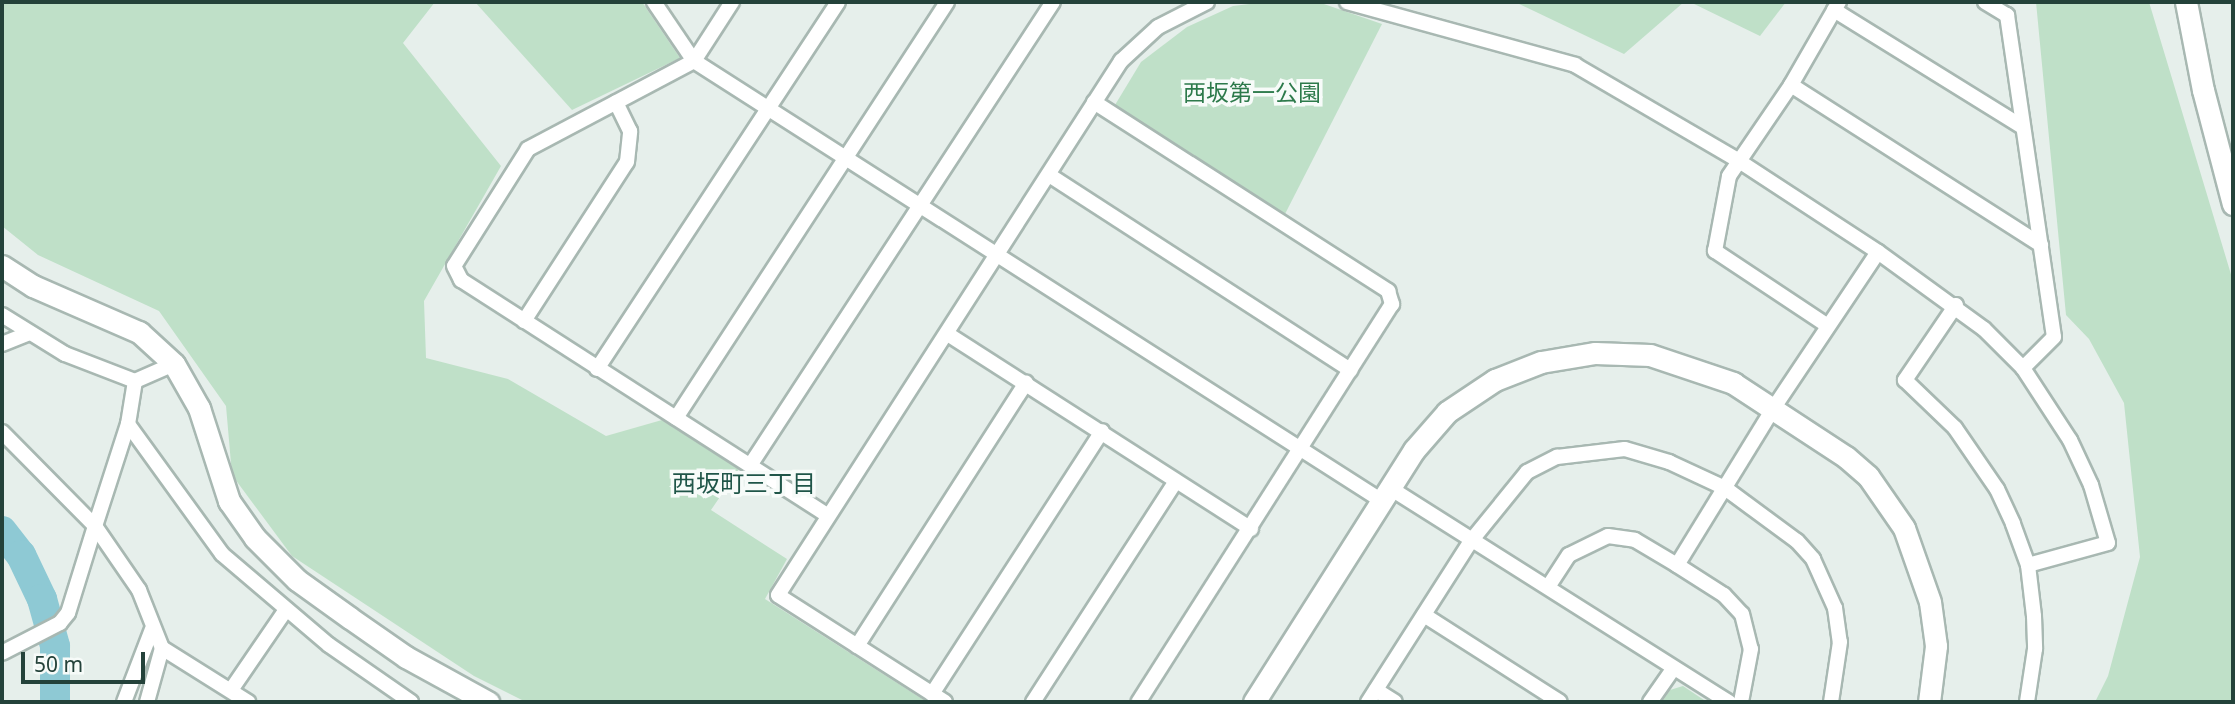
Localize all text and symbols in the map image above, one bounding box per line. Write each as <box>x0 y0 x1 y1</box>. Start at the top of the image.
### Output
park label: 西坂第一公園 <box>1183 78 1321 106</box>
district label: 西坂町三丁目 <box>672 469 816 497</box>
scale bar <box>24 638 149 682</box>
text: 50 m <box>34 650 83 678</box>

